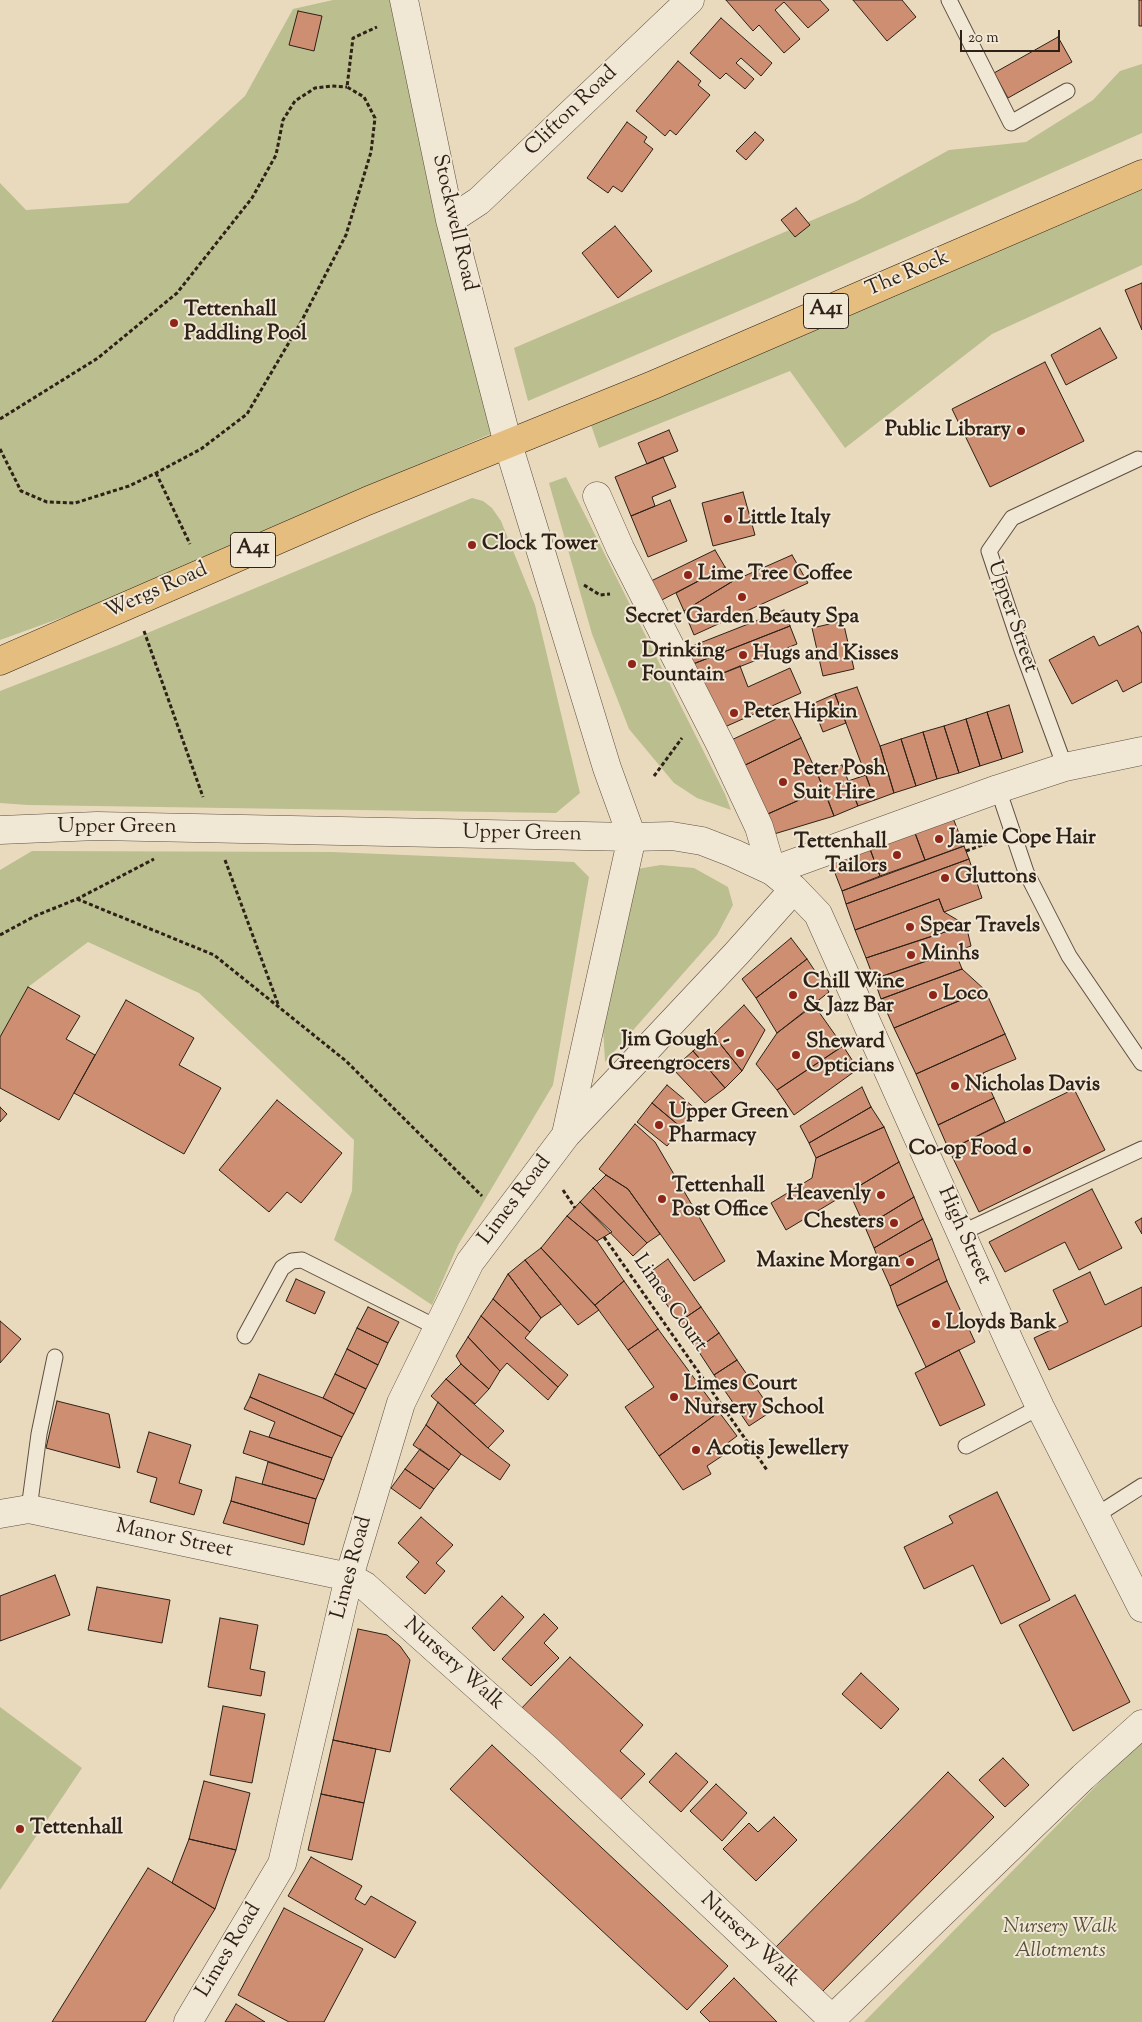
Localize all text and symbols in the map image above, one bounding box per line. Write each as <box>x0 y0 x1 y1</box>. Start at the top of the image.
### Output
scale bar <box>962 20 1062 52</box>
text: 20 m <box>968 28 999 49</box>
street label: Clifton Road <box>521 62 623 162</box>
street label: Stockwell Road <box>425 152 481 294</box>
street label: The Rock <box>863 246 953 304</box>
road number: A41 <box>804 294 848 328</box>
place label: Tettenhall Paddling Pool <box>184 298 307 348</box>
marker: Tettenhall Paddling Pool <box>168 317 180 329</box>
place label: Public Library <box>885 418 1011 444</box>
marker: Public Library <box>1015 425 1027 437</box>
place label: Little Italy <box>738 506 831 532</box>
marker: Little Italy <box>722 513 734 525</box>
road number: A41 <box>230 532 276 568</box>
place label: Clock Tower <box>482 532 598 558</box>
marker: Clock Tower <box>466 539 478 551</box>
street label: Wergs Road <box>102 558 212 626</box>
street label: Upper Street <box>980 558 1042 676</box>
place label: Lime Tree Coffee <box>698 562 853 588</box>
marker: Lime Tree Coffee <box>682 569 694 581</box>
marker: Secret Garden Beauty Spa <box>736 591 748 603</box>
place label: Secret Garden Beauty Spa <box>625 605 859 631</box>
place label: Drinking Fountain <box>642 639 725 689</box>
place label: Hugs and Kisses <box>753 642 899 668</box>
marker: Hugs and Kisses <box>737 649 749 661</box>
marker: Drinking Fountain <box>626 658 638 670</box>
place label: Peter Hipkin <box>744 700 858 726</box>
marker: Peter Hipkin <box>728 707 740 719</box>
place label: Peter Posh Suit Hire <box>793 757 886 807</box>
marker: Peter Posh Suit Hire <box>777 776 789 788</box>
street label: Upper Green <box>57 815 177 841</box>
street label: Upper Green <box>462 821 582 849</box>
place label: Jamie Cope Hair <box>949 826 1096 852</box>
place label: Tettenhall Tailors <box>794 830 887 880</box>
marker: Jamie Cope Hair <box>933 833 945 845</box>
marker: Tettenhall Tailors <box>891 849 903 861</box>
place label: Gluttons <box>955 865 1036 891</box>
marker: Gluttons <box>939 872 951 884</box>
place label: Spear Travels <box>920 914 1040 940</box>
marker: Spear Travels <box>904 921 916 933</box>
place label: Minhs <box>921 942 979 968</box>
marker: Minhs <box>905 949 917 961</box>
place label: Chill Wine & Jazz Bar <box>803 970 904 1020</box>
place label: Loco <box>943 982 988 1008</box>
marker: Chill Wine & Jazz Bar <box>787 989 799 1001</box>
marker: Loco <box>927 989 939 1001</box>
place label: Jim Gough - Greengrocers <box>608 1028 730 1078</box>
place label: Sheward Opticians <box>806 1030 894 1080</box>
marker: Jim Gough - Greengrocers <box>734 1047 746 1059</box>
marker: Sheward Opticians <box>790 1049 802 1061</box>
place label: Nicholas Davis <box>965 1073 1100 1099</box>
marker: Nicholas Davis <box>949 1080 961 1092</box>
place label: Upper Green Pharmacy <box>669 1100 788 1150</box>
marker: Upper Green Pharmacy <box>653 1119 665 1131</box>
place label: Co-op Food <box>908 1137 1017 1163</box>
marker: Co-op Food <box>1021 1144 1033 1156</box>
street label: Limes Road <box>474 1151 558 1251</box>
place label: Tettenhall Post Office <box>672 1174 768 1224</box>
place label: Heavenly <box>787 1182 871 1208</box>
street label: High Street <box>930 1183 996 1289</box>
marker: Heavenly <box>875 1189 887 1201</box>
marker: Tettenhall Post Office <box>656 1193 668 1205</box>
place label: Chesters <box>804 1210 884 1236</box>
marker: Chesters <box>888 1217 900 1229</box>
place label: Maxine Morgan <box>756 1249 900 1275</box>
street label: Limes Court <box>626 1250 712 1358</box>
marker: Maxine Morgan <box>904 1256 916 1268</box>
place label: Lloyds Bank <box>946 1311 1057 1337</box>
marker: Lloyds Bank <box>930 1318 942 1330</box>
place label: Limes Court Nursery School <box>684 1372 824 1422</box>
marker: Limes Court Nursery School <box>668 1391 680 1403</box>
place label: Acotis Jewellery <box>706 1437 849 1463</box>
marker: Acotis Jewellery <box>690 1444 702 1456</box>
street label: Limes Road <box>327 1514 379 1622</box>
street label: Manor Street <box>113 1515 235 1565</box>
street label: Nursery Walk <box>397 1613 509 1717</box>
place label: Tettenhall <box>30 1816 123 1842</box>
marker: Tettenhall <box>14 1823 26 1835</box>
street label: Nursery Walk <box>694 1889 804 1993</box>
street label: Limes Road <box>192 1899 268 2003</box>
park label: Nursery Walk Allotments <box>1003 1915 1117 1965</box>

